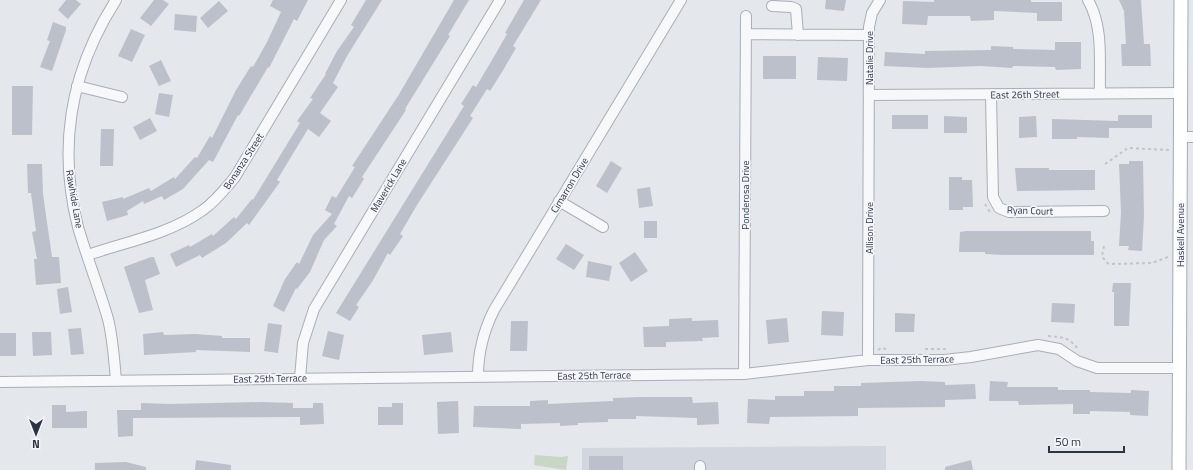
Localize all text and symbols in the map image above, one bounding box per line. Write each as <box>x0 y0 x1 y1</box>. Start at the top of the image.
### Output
street label: Natalie Drive <box>862 31 877 85</box>
street label: East 26th Street <box>990 86 1060 103</box>
street label: Bonanza Street <box>220 130 268 193</box>
street label: Cimarron Drive <box>547 155 592 216</box>
street label: Maverick Lane <box>366 156 410 215</box>
street label: Ponderosa Drive <box>738 160 753 230</box>
street label: Rawhide Lane <box>62 169 87 230</box>
street label: Allison Drive <box>862 202 877 254</box>
street label: Ryan Court <box>1007 202 1054 219</box>
street label: Haskell Avenue <box>1173 203 1188 267</box>
street label: East 25th Terrace <box>880 351 954 368</box>
street label: East 25th Terrace <box>557 367 631 384</box>
street label: East 25th Terrace <box>233 370 307 387</box>
north arrow <box>16 414 56 454</box>
scale bar <box>1049 428 1124 454</box>
text: 50 m <box>1055 432 1081 451</box>
text: N <box>32 436 40 452</box>

